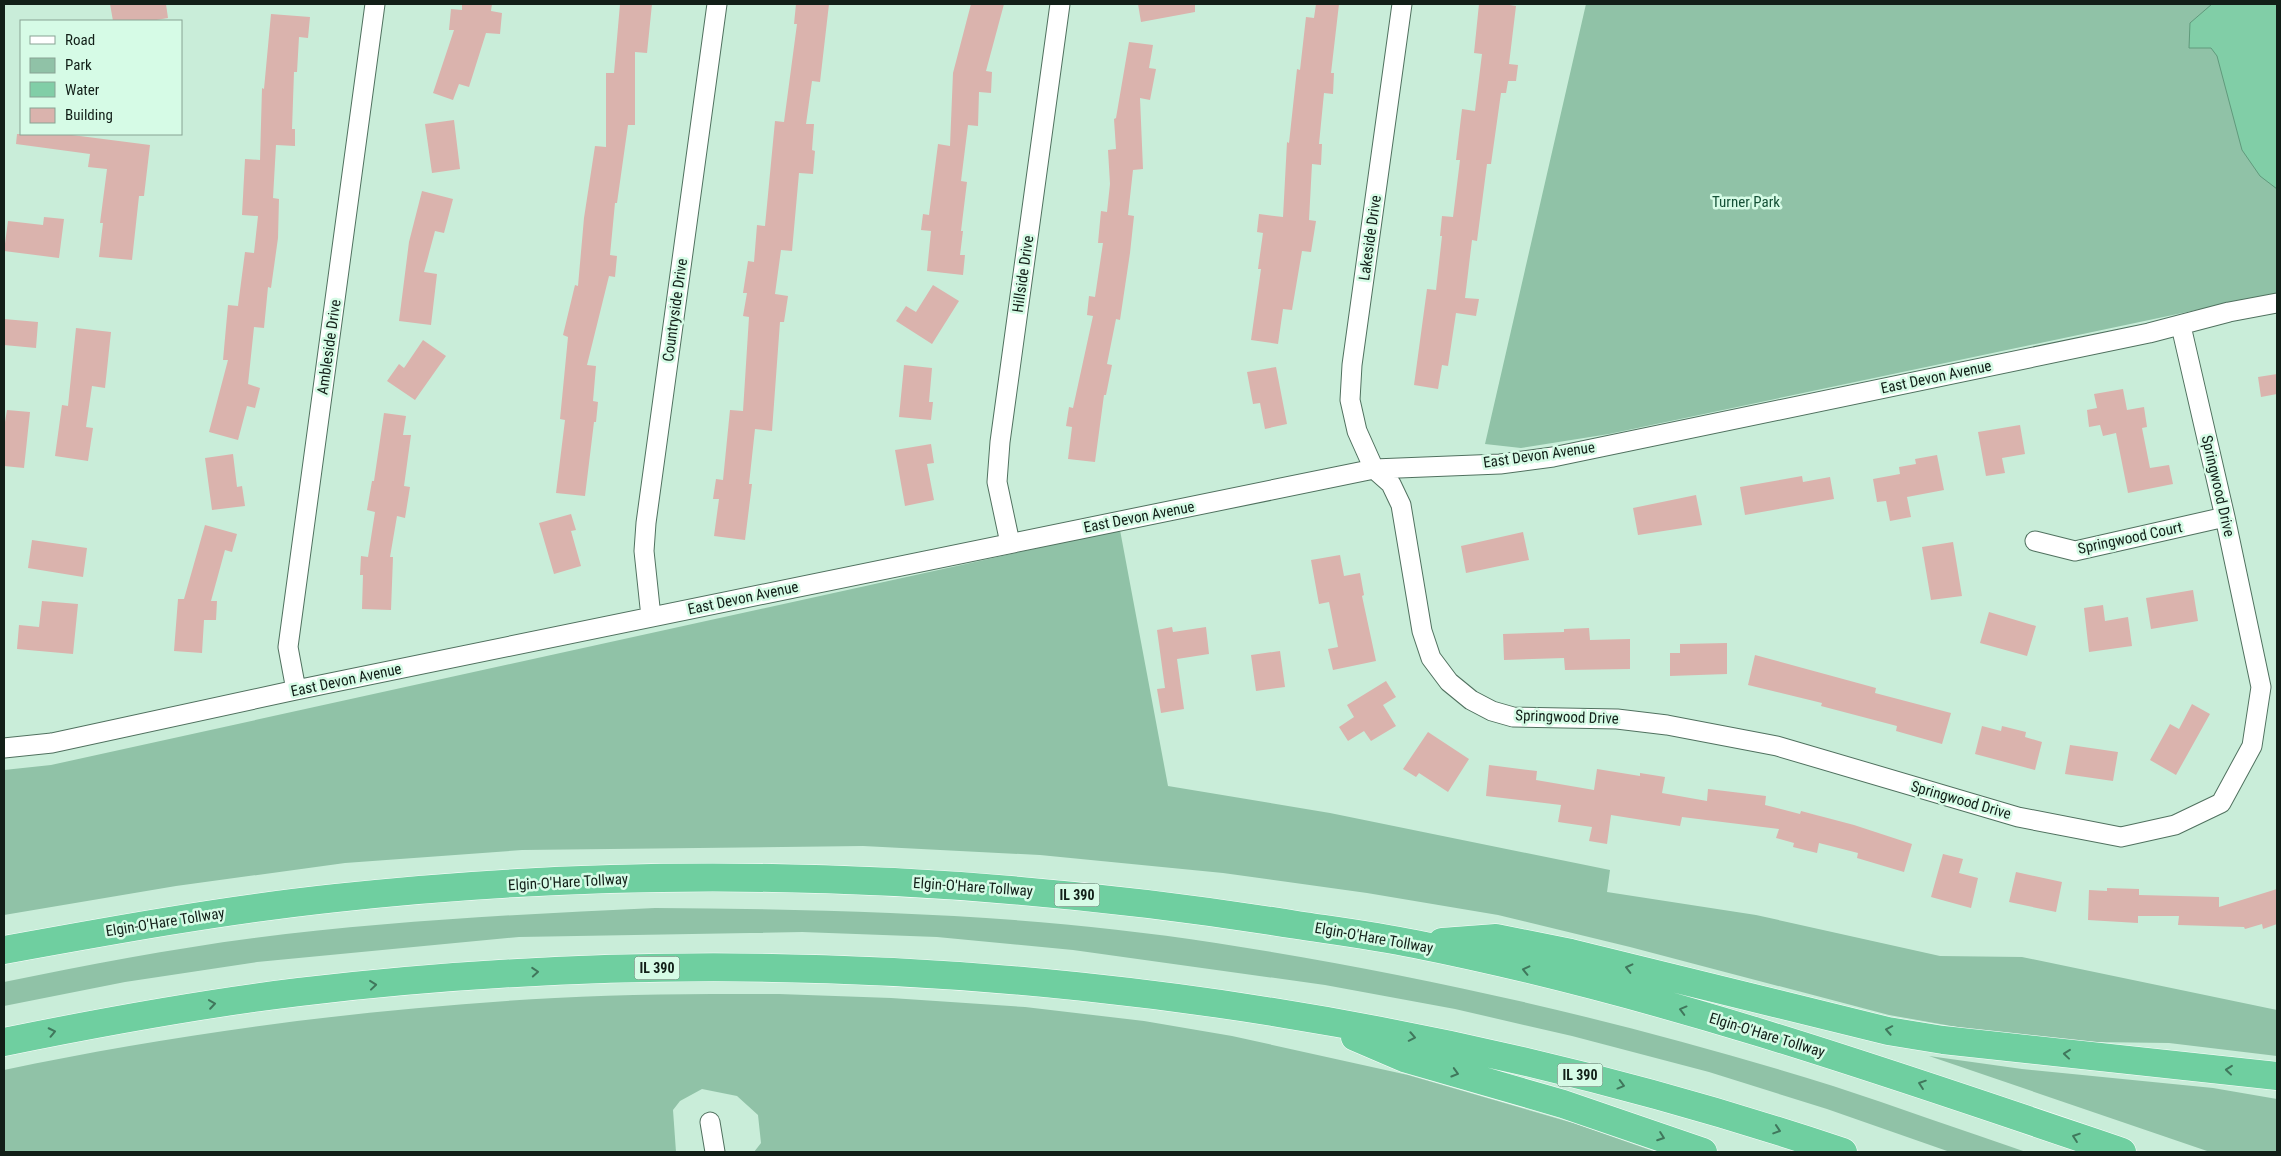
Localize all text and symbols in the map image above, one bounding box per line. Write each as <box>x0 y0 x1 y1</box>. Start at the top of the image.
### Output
legend <box>20 20 182 135</box>
text: Road <box>65 31 95 49</box>
text: Park <box>65 56 92 74</box>
text: Water <box>65 81 100 99</box>
text: Building <box>65 106 113 124</box>
park label: Turner Park <box>1712 193 1780 211</box>
street label: Lakeside Drive <box>1355 194 1385 282</box>
street label: Hillside Drive <box>1009 234 1037 314</box>
street label: Countryside Drive <box>659 257 691 363</box>
street label: Ambleside Drive <box>313 298 345 396</box>
street label: East Devon Avenue <box>1879 356 1993 398</box>
street label: Springwood Drive <box>2198 434 2238 538</box>
street label: East Devon Avenue <box>1482 438 1596 472</box>
street label: East Devon Avenue <box>1082 497 1196 537</box>
street label: Springwood Court <box>2076 518 2184 558</box>
street label: East Devon Avenue <box>686 577 800 619</box>
street label: East Devon Avenue <box>289 659 403 701</box>
street label: Springwood Drive <box>1515 706 1619 728</box>
street label: Springwood Drive <box>1909 777 2013 823</box>
street label: Elgin-O'Hare Tollway <box>508 870 628 894</box>
street label: Elgin-O'Hare Tollway <box>913 874 1033 900</box>
road number: IL 390 <box>1054 884 1100 906</box>
street label: Elgin-O'Hare Tollway <box>104 904 226 940</box>
street label: Elgin-O'Hare Tollway <box>1313 919 1435 957</box>
road number: IL 390 <box>634 956 680 980</box>
one-way arrow <box>1625 963 1633 973</box>
one-way arrow <box>1521 965 1530 976</box>
one-way arrow <box>531 967 539 978</box>
one-way arrow <box>369 980 377 991</box>
one-way arrow <box>208 999 216 1010</box>
one-way arrow <box>1680 1005 1688 1015</box>
street label: Elgin-O'Hare Tollway <box>1707 1009 1827 1061</box>
one-way arrow <box>1884 1026 1893 1036</box>
one-way arrow <box>47 1028 56 1038</box>
one-way arrow <box>1407 1031 1416 1042</box>
one-way arrow <box>2063 1049 2071 1060</box>
road number: IL 390 <box>1558 1064 1602 1086</box>
one-way arrow <box>2225 1065 2233 1076</box>
one-way arrow <box>1451 1068 1459 1078</box>
one-way arrow <box>1617 1080 1625 1090</box>
one-way arrow <box>1918 1080 1927 1090</box>
one-way arrow <box>1773 1125 1781 1135</box>
one-way arrow <box>1656 1131 1665 1141</box>
one-way arrow <box>2072 1132 2081 1142</box>

